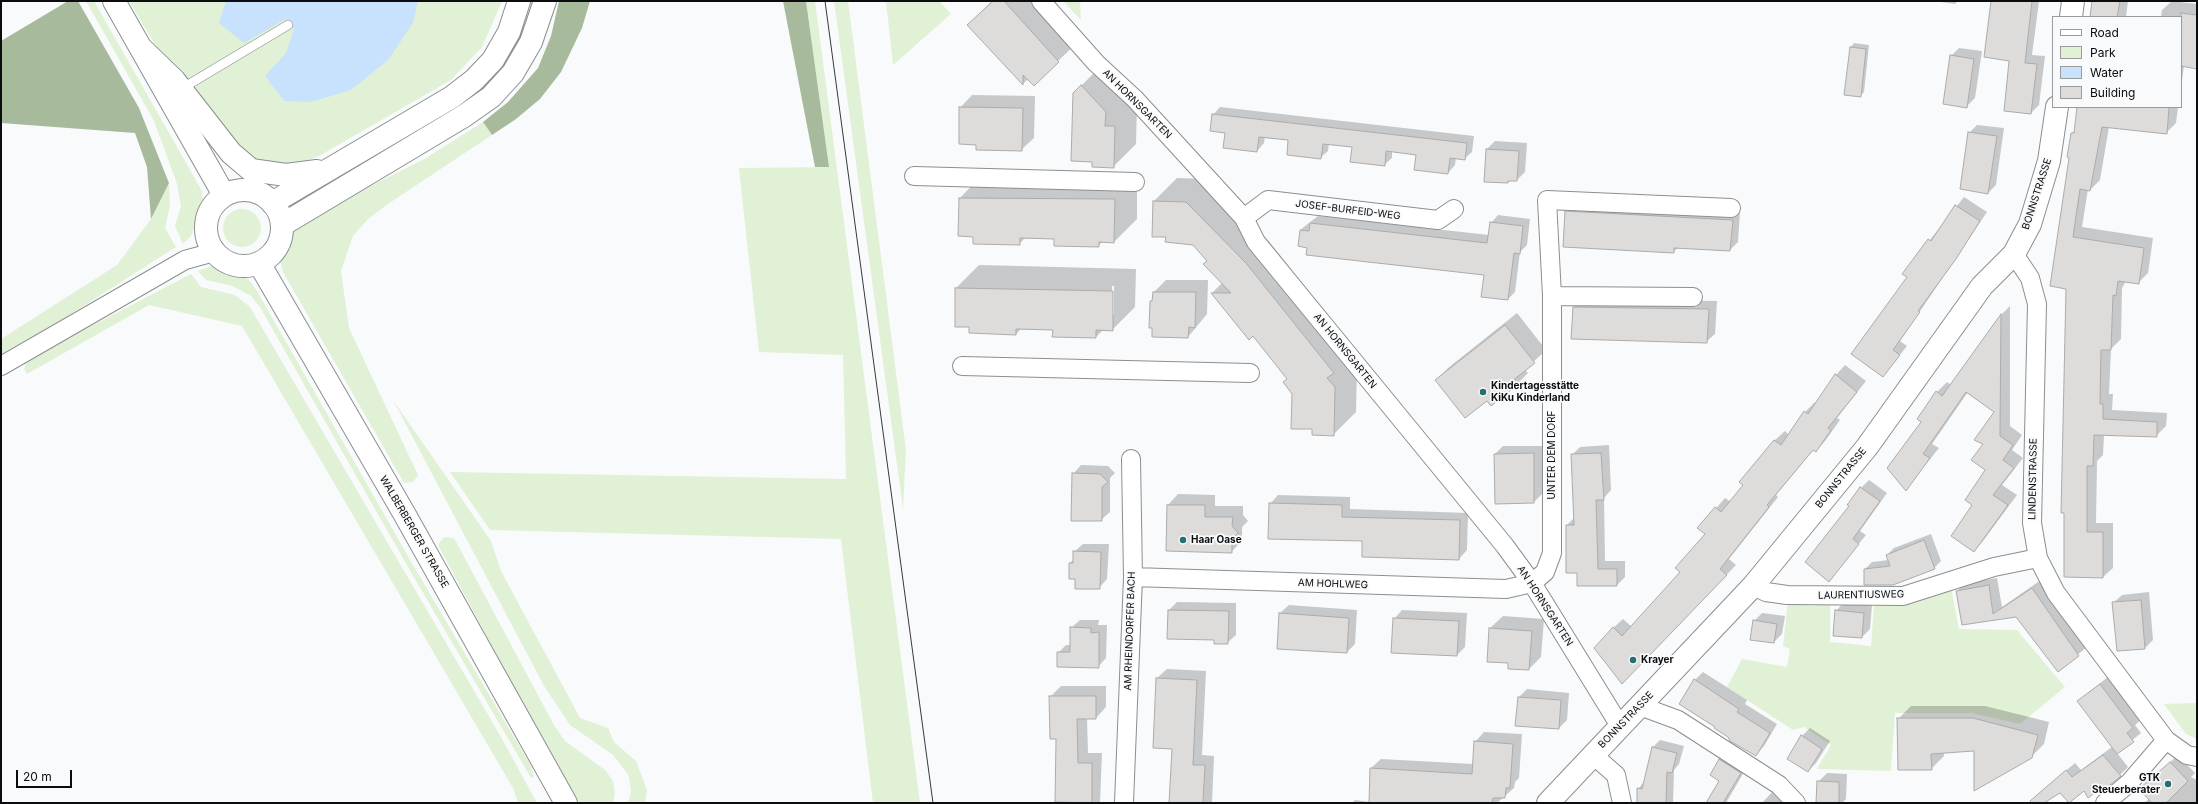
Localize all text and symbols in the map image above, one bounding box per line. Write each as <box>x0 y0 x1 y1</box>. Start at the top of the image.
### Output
legend <box>2052 16 2182 108</box>
text: Road <box>2090 25 2119 40</box>
text: Park <box>2090 45 2116 60</box>
text: Water <box>2090 65 2123 80</box>
street label: AN HORNSGARTEN <box>1100 67 1174 141</box>
text: Building <box>2090 85 2135 100</box>
street label: BONNSTRASSE <box>2020 157 2054 231</box>
street label: JOSEF-BURFEID-WEG <box>1295 198 1401 222</box>
street label: AN HORNSGARTEN <box>1311 311 1379 391</box>
place label: Kindertagesstätte KiKu Kinderland <box>1491 380 1579 404</box>
marker: Kindertagesstätte KiKu Kinderland <box>1478 387 1488 397</box>
street label: UNTER DEM DORF <box>1546 411 1558 499</box>
street label: LINDENSTRASSE <box>2026 438 2040 520</box>
street label: BONNSTRASSE <box>1813 445 1869 511</box>
street label: WALBERBERGER STRASSE <box>377 474 451 590</box>
place label: Haar Oase <box>1191 534 1242 546</box>
marker: Haar Oase <box>1178 535 1188 545</box>
street label: AN HORNSGARTEN <box>1515 564 1575 648</box>
street label: AM RHEINDORFER BACH <box>1122 571 1138 691</box>
street label: AM HOHLWEG <box>1298 577 1368 591</box>
street label: LAURENTIUSWEG <box>1818 588 1904 602</box>
place label: Krayer <box>1641 654 1674 666</box>
marker: Krayer <box>1628 655 1638 665</box>
street label: BONNSTRASSE <box>1596 689 1656 751</box>
scale bar <box>18 762 74 788</box>
text: 20 m <box>23 769 52 784</box>
place label: GTK Steuerberater <box>2092 772 2160 796</box>
marker: GTK Steuerberater <box>2163 779 2173 789</box>

